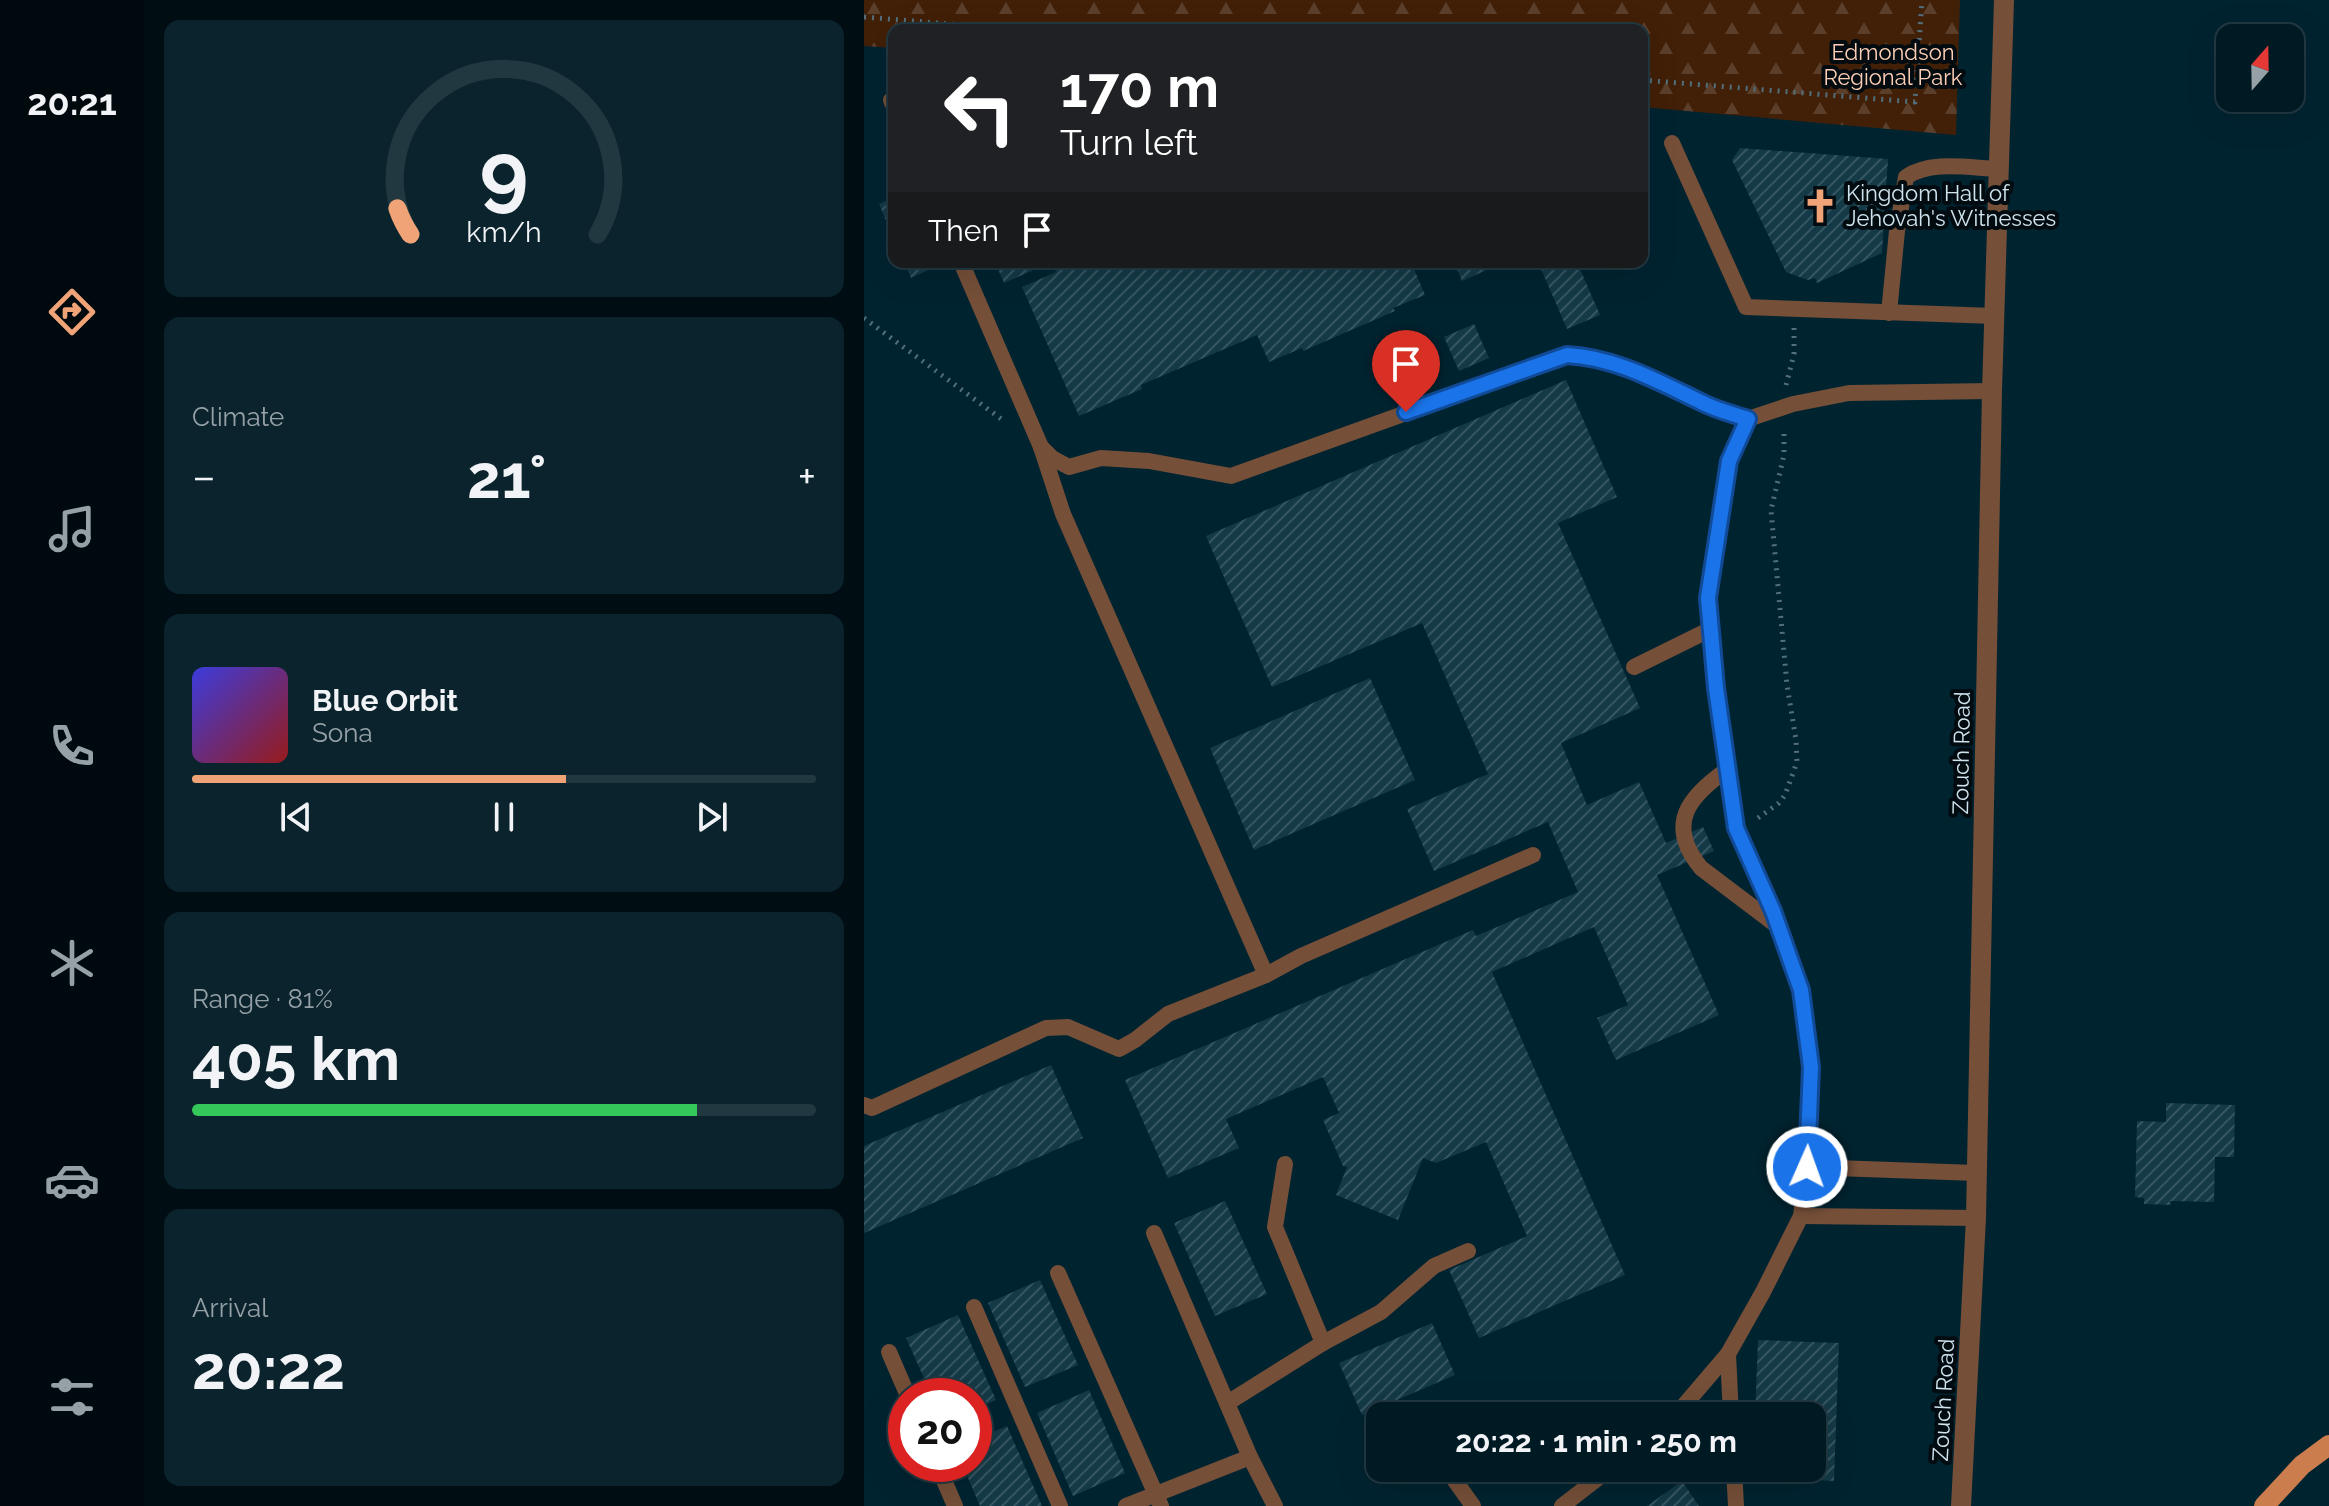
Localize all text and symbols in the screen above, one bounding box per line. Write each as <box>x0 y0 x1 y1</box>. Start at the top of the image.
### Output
north arrow <box>2216 24 2304 112</box>
map controls <box>2216 24 2304 112</box>
park label: Edmondson Regional Park <box>1823 39 1963 90</box>
text: 170 m <box>1060 54 1219 120</box>
icon: left <box>928 56 1032 160</box>
text: 20:21 <box>27 81 117 123</box>
text: Turn left <box>1060 121 1198 163</box>
text: 9 <box>480 122 528 219</box>
place label: Kingdom Hall of Jehovah's Witnesses <box>1846 180 2056 231</box>
church icon: Kingdom Hall of Jehovah's Witnesses <box>1801 187 1839 225</box>
icon: arrive <box>1015 208 1059 252</box>
text: Then <box>928 213 999 248</box>
text: km/h <box>466 215 542 249</box>
icon: directions <box>44 284 100 340</box>
pin <box>1372 330 1440 412</box>
icon: arrive <box>1384 342 1428 386</box>
text: Climate <box>192 402 284 432</box>
text: 21° <box>467 442 546 512</box>
text: − <box>192 451 216 502</box>
text: + <box>798 451 816 502</box>
icon: music <box>44 501 100 557</box>
text: Blue Orbit <box>312 683 458 718</box>
street label: Zouch Road <box>1947 691 1975 815</box>
icon: phone <box>44 718 100 774</box>
text: Sona <box>312 718 373 748</box>
icon: previous <box>274 795 318 839</box>
icon: pause <box>482 795 526 839</box>
icon: next <box>690 795 734 839</box>
icon: climate <box>44 935 100 991</box>
text: Range · 81% <box>192 984 333 1014</box>
text: 405 km <box>192 1024 400 1094</box>
position arrow <box>1765 1125 1849 1209</box>
icon: car <box>44 1152 100 1208</box>
text: Arrival <box>192 1293 268 1323</box>
text: 20:22 <box>192 1333 345 1403</box>
street label: Zouch Road <box>1927 1338 1959 1462</box>
icon: filters <box>44 1369 100 1425</box>
speed limit sign: 20 <box>888 1378 992 1482</box>
text: 20:22 · 1 min · 250 m <box>1455 1424 1737 1459</box>

